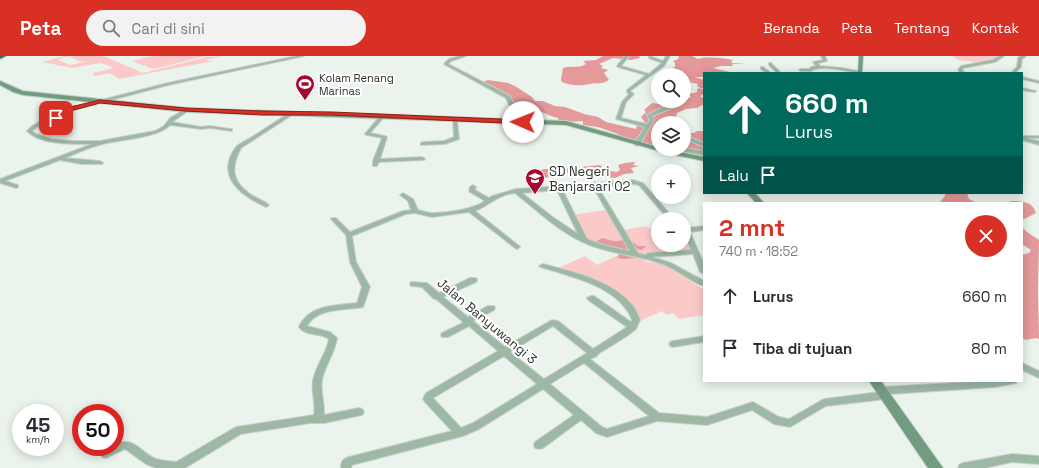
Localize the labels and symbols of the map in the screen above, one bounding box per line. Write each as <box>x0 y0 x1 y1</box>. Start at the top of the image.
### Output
place label: Kolam Renang Marinas <box>319 71 394 98</box>
sports icon: Kolam Renang Marinas <box>294 73 316 101</box>
pin <box>39 101 73 135</box>
position arrow <box>502 101 544 143</box>
place label: SD Negeri Banjarsari 02 <box>549 163 631 195</box>
school or university icon: SD Negeri Banjarsari 02 <box>524 167 546 195</box>
street label: Jalan Banyuwangi 3 <box>434 274 541 368</box>
speed limit sign: 50 <box>72 404 124 456</box>

